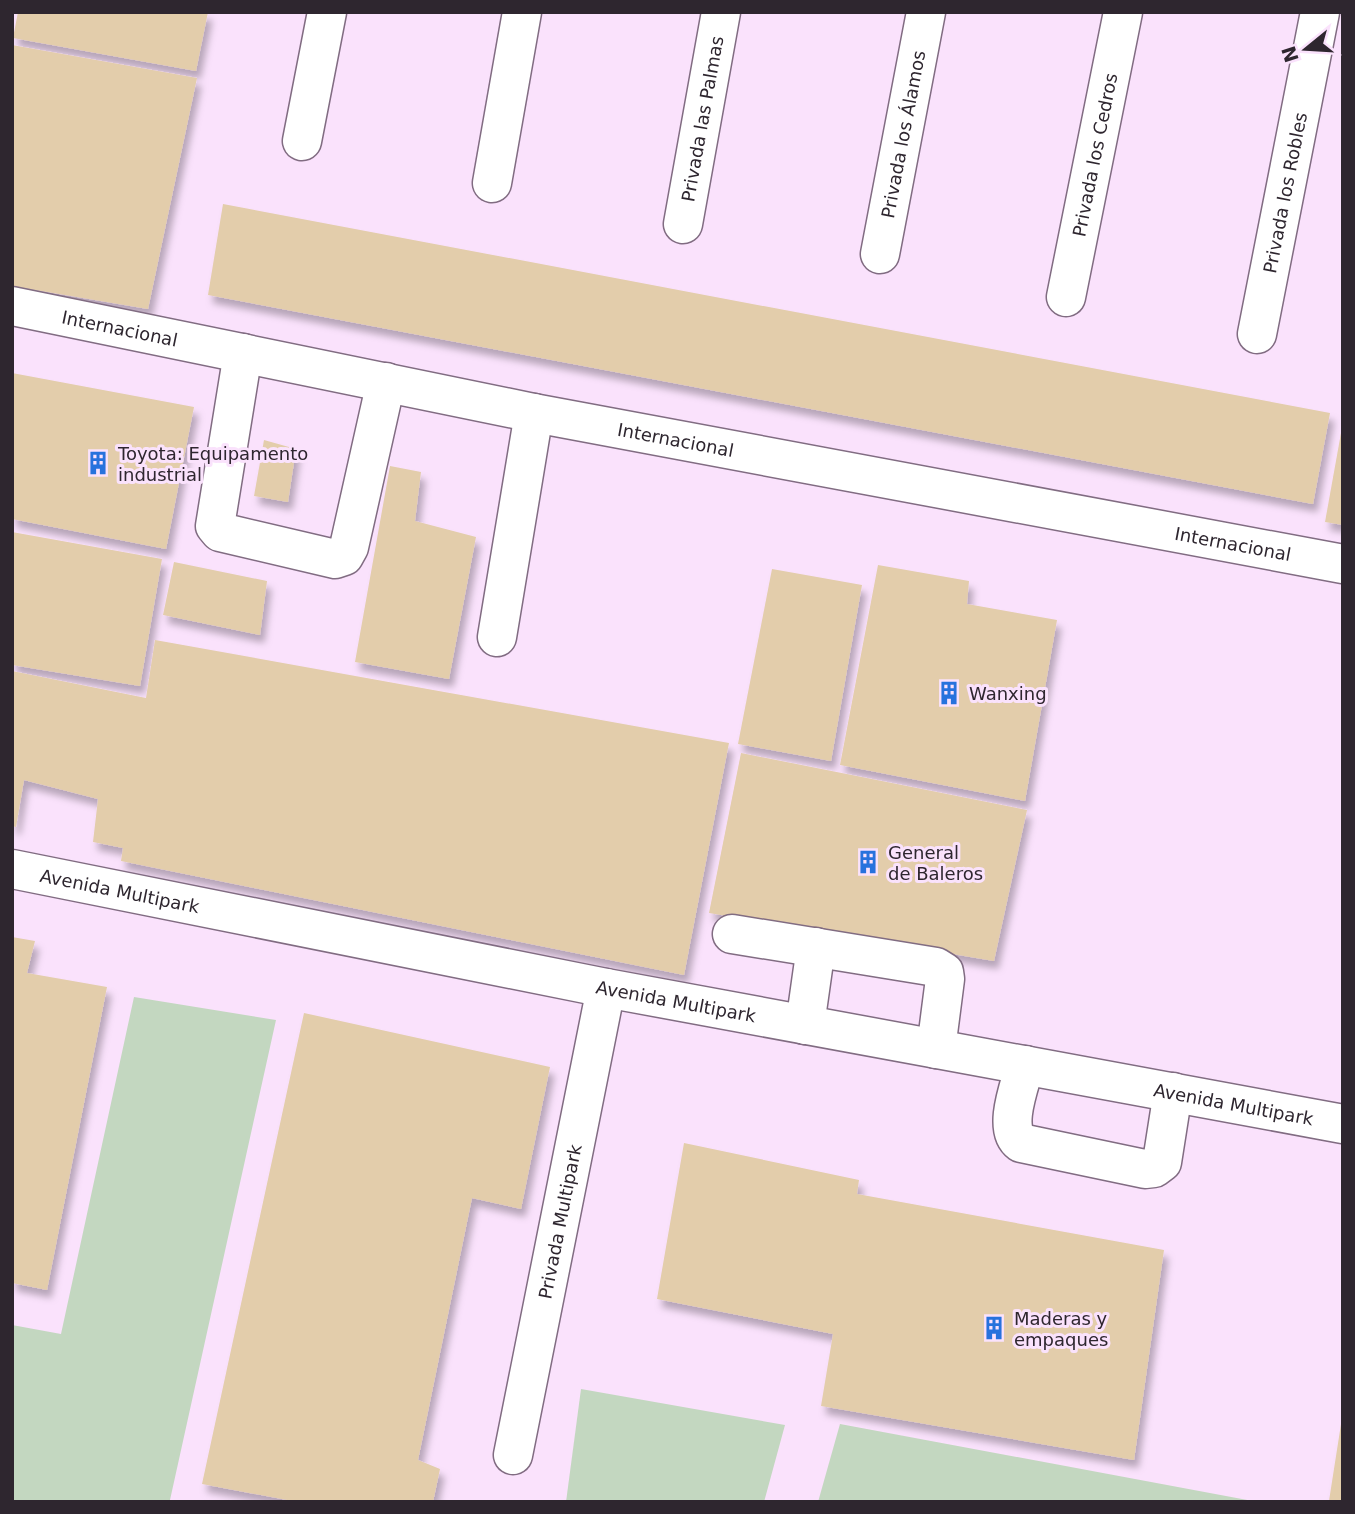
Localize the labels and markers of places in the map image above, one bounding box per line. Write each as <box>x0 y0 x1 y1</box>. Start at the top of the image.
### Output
place label: Toyota: Equipamento industrial <box>117 443 308 485</box>
building icon: Toyota: Equipamento industrial <box>84 449 112 477</box>
building icon: Wanxing <box>935 679 963 707</box>
place label: Wanxing <box>969 683 1047 704</box>
place label: General de Baleros <box>888 842 983 884</box>
building icon: General de Baleros <box>854 848 882 876</box>
place label: Maderas y empaques <box>1014 1308 1108 1350</box>
building icon: Maderas y empaques <box>980 1314 1008 1342</box>

